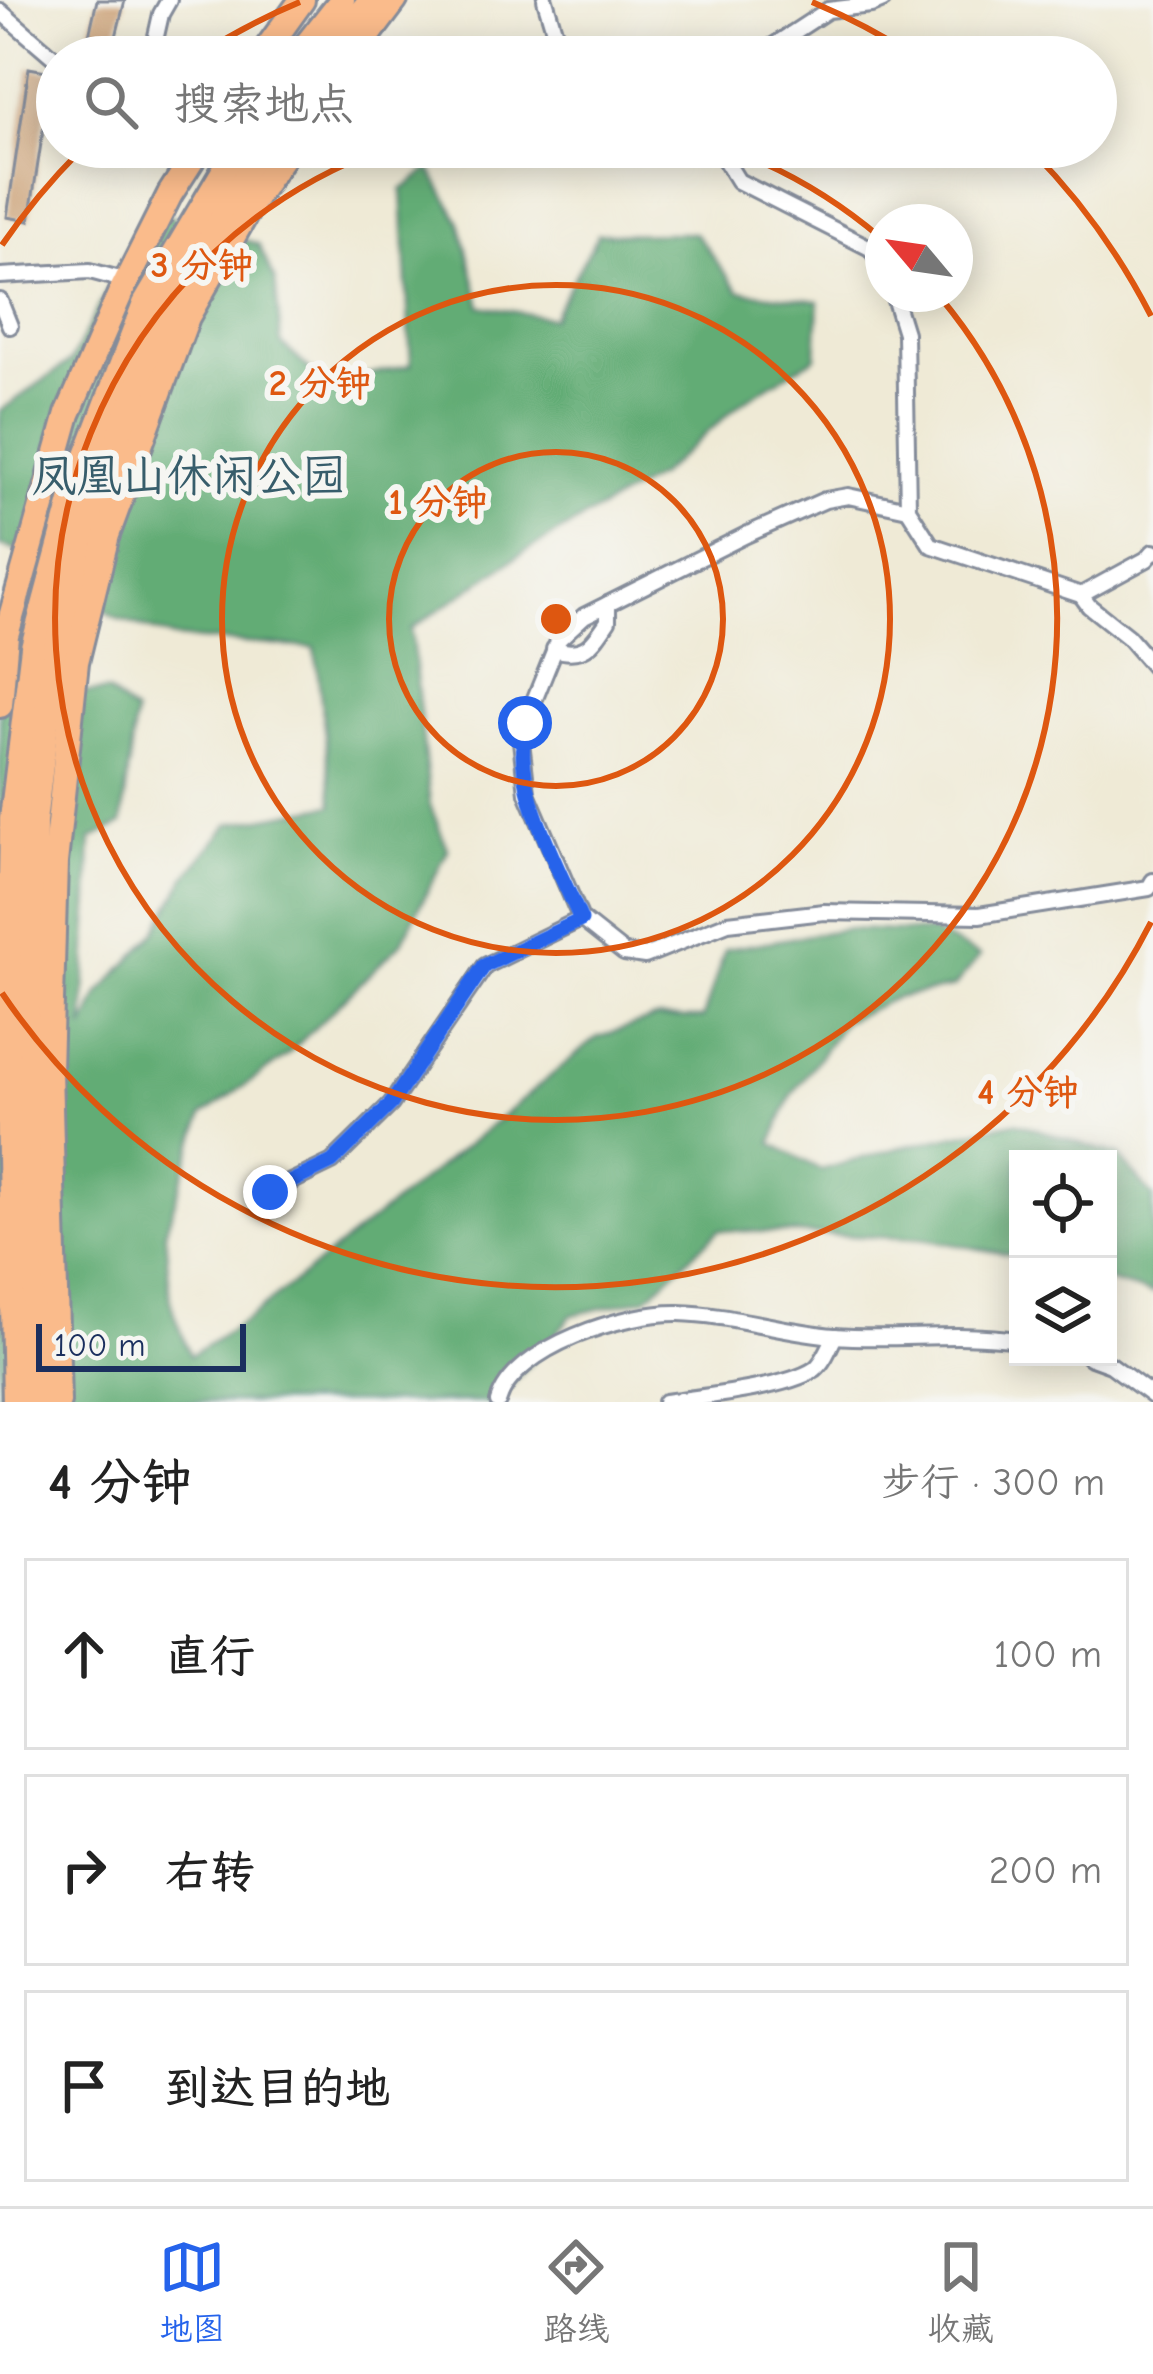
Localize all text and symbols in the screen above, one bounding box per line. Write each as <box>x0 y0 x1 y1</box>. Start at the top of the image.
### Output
search box <box>36 36 1117 168</box>
icon: search <box>78 69 144 135</box>
text: 搜索地点 <box>174 78 354 130</box>
north arrow <box>865 204 973 312</box>
text: 3 分钟 <box>151 245 253 286</box>
text: 2 分钟 <box>269 363 371 404</box>
park label: 凤凰山休闲公园 <box>31 450 347 502</box>
text: 1 分钟 <box>389 482 487 523</box>
centre of rings <box>535 598 577 640</box>
route start <box>498 696 552 750</box>
text: 4 分钟 <box>977 1072 1079 1113</box>
map controls <box>1009 1150 1117 1366</box>
button: locate <box>1009 1150 1117 1258</box>
route end <box>243 1165 297 1219</box>
button: layers <box>1009 1258 1117 1366</box>
scale bar <box>36 1318 246 1371</box>
text: 100 m <box>54 1326 146 1364</box>
text: 4 分钟 <box>48 1453 192 1512</box>
text: 步行 · 300 m <box>882 1460 1105 1505</box>
icon: ahead <box>51 1621 117 1687</box>
text: 直行 <box>165 1630 255 1682</box>
text: 100 m <box>994 1632 1102 1677</box>
icon: right <box>51 1837 117 1903</box>
text: 右转 <box>165 1846 255 1898</box>
text: 200 m <box>989 1848 1102 1893</box>
icon: arrive <box>51 2053 117 2119</box>
text: 到达目的地 <box>165 2062 390 2114</box>
tab: 地图 <box>159 2234 225 2349</box>
tab: 路线 <box>543 2234 609 2349</box>
tab: 收藏 <box>928 2234 994 2349</box>

